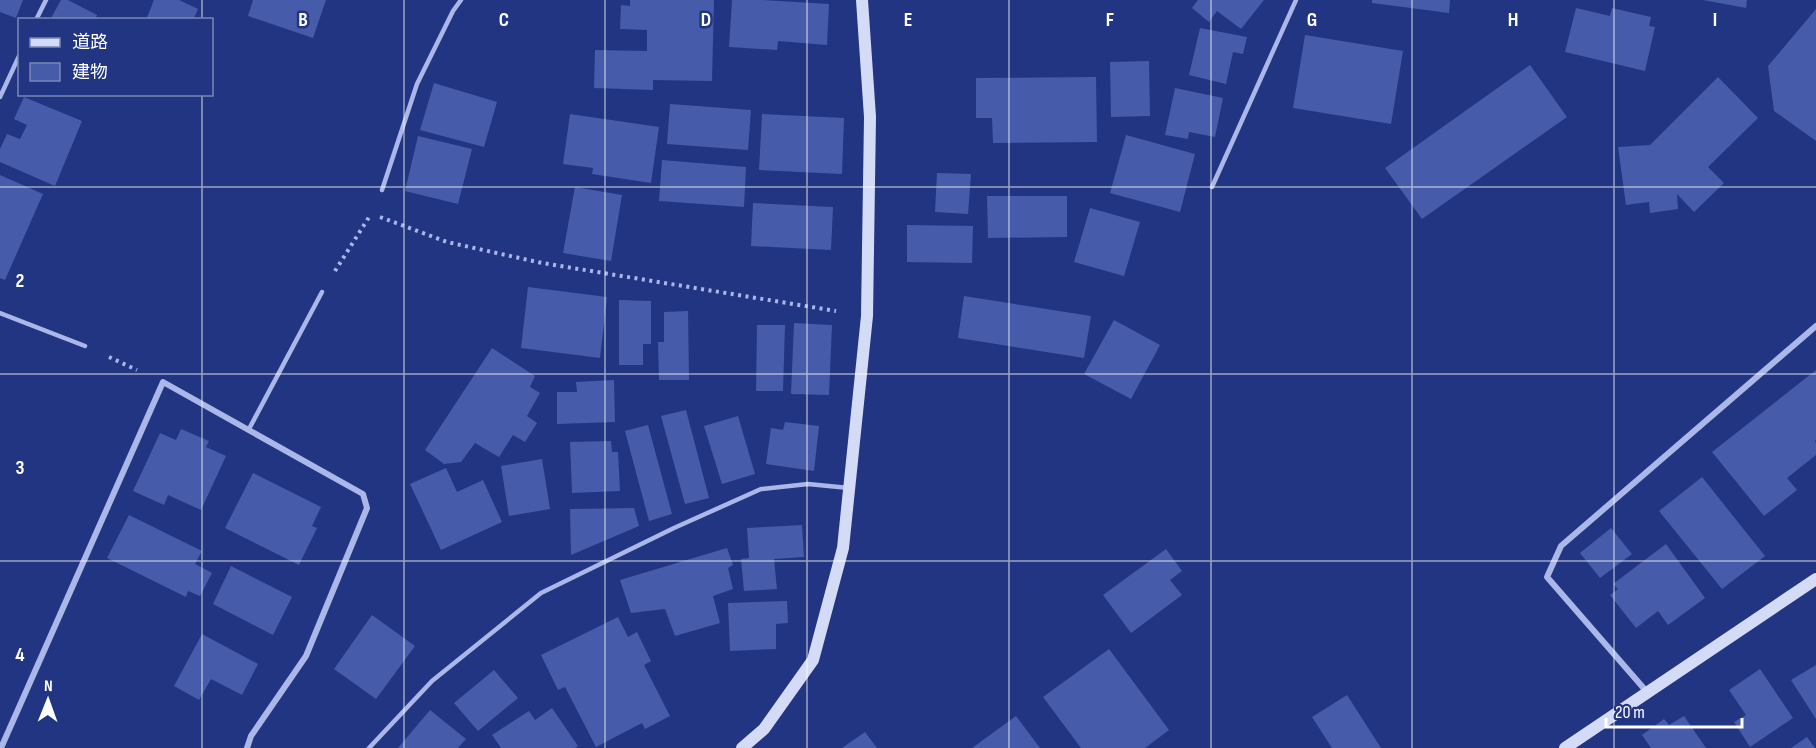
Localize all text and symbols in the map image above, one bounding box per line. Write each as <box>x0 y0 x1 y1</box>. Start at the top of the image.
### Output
text: B <box>298 8 308 32</box>
text: C <box>499 8 509 32</box>
text: D <box>701 8 711 32</box>
text: E <box>904 8 912 32</box>
text: F <box>1106 8 1114 32</box>
text: G <box>1307 8 1317 32</box>
text: H <box>1508 8 1518 32</box>
text: I <box>1713 8 1717 32</box>
legend <box>18 18 213 96</box>
text: 道路 <box>72 32 108 53</box>
text: 建物 <box>72 62 108 83</box>
text: 2 <box>16 269 24 293</box>
text: 3 <box>16 456 25 480</box>
text: 4 <box>15 643 25 667</box>
north arrow <box>18 670 78 730</box>
text: N <box>44 677 53 696</box>
scale bar <box>1606 691 1742 729</box>
text: 20 m <box>1615 702 1645 723</box>

